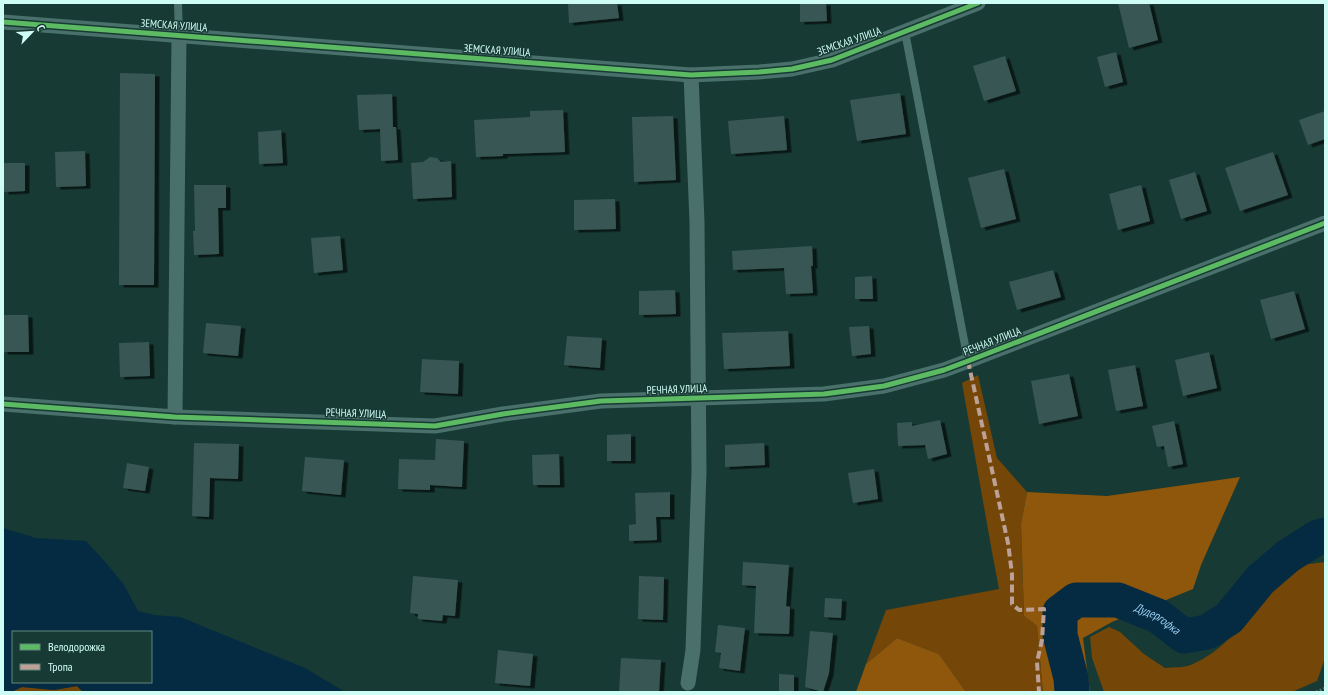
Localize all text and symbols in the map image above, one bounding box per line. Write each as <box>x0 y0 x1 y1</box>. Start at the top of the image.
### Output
north arrow <box>12 12 52 52</box>
street label: ЗЕМСКАЯ УЛИЦА <box>140 16 209 34</box>
text: С <box>34 23 48 33</box>
street label: ЗЕМСКАЯ УЛИЦА <box>815 23 884 59</box>
street label: ЗЕМСКАЯ УЛИЦА <box>463 41 532 59</box>
street label: РЕЧНАЯ УЛИЦА <box>961 323 1024 358</box>
street label: РЕЧНАЯ УЛИЦА <box>646 381 708 397</box>
street label: РЕЧНАЯ УЛИЦА <box>325 405 387 421</box>
water label: Дудергофка <box>1131 599 1184 638</box>
legend <box>12 631 152 683</box>
text: Велодорожка <box>48 639 105 654</box>
text: Тропа <box>48 659 73 674</box>

